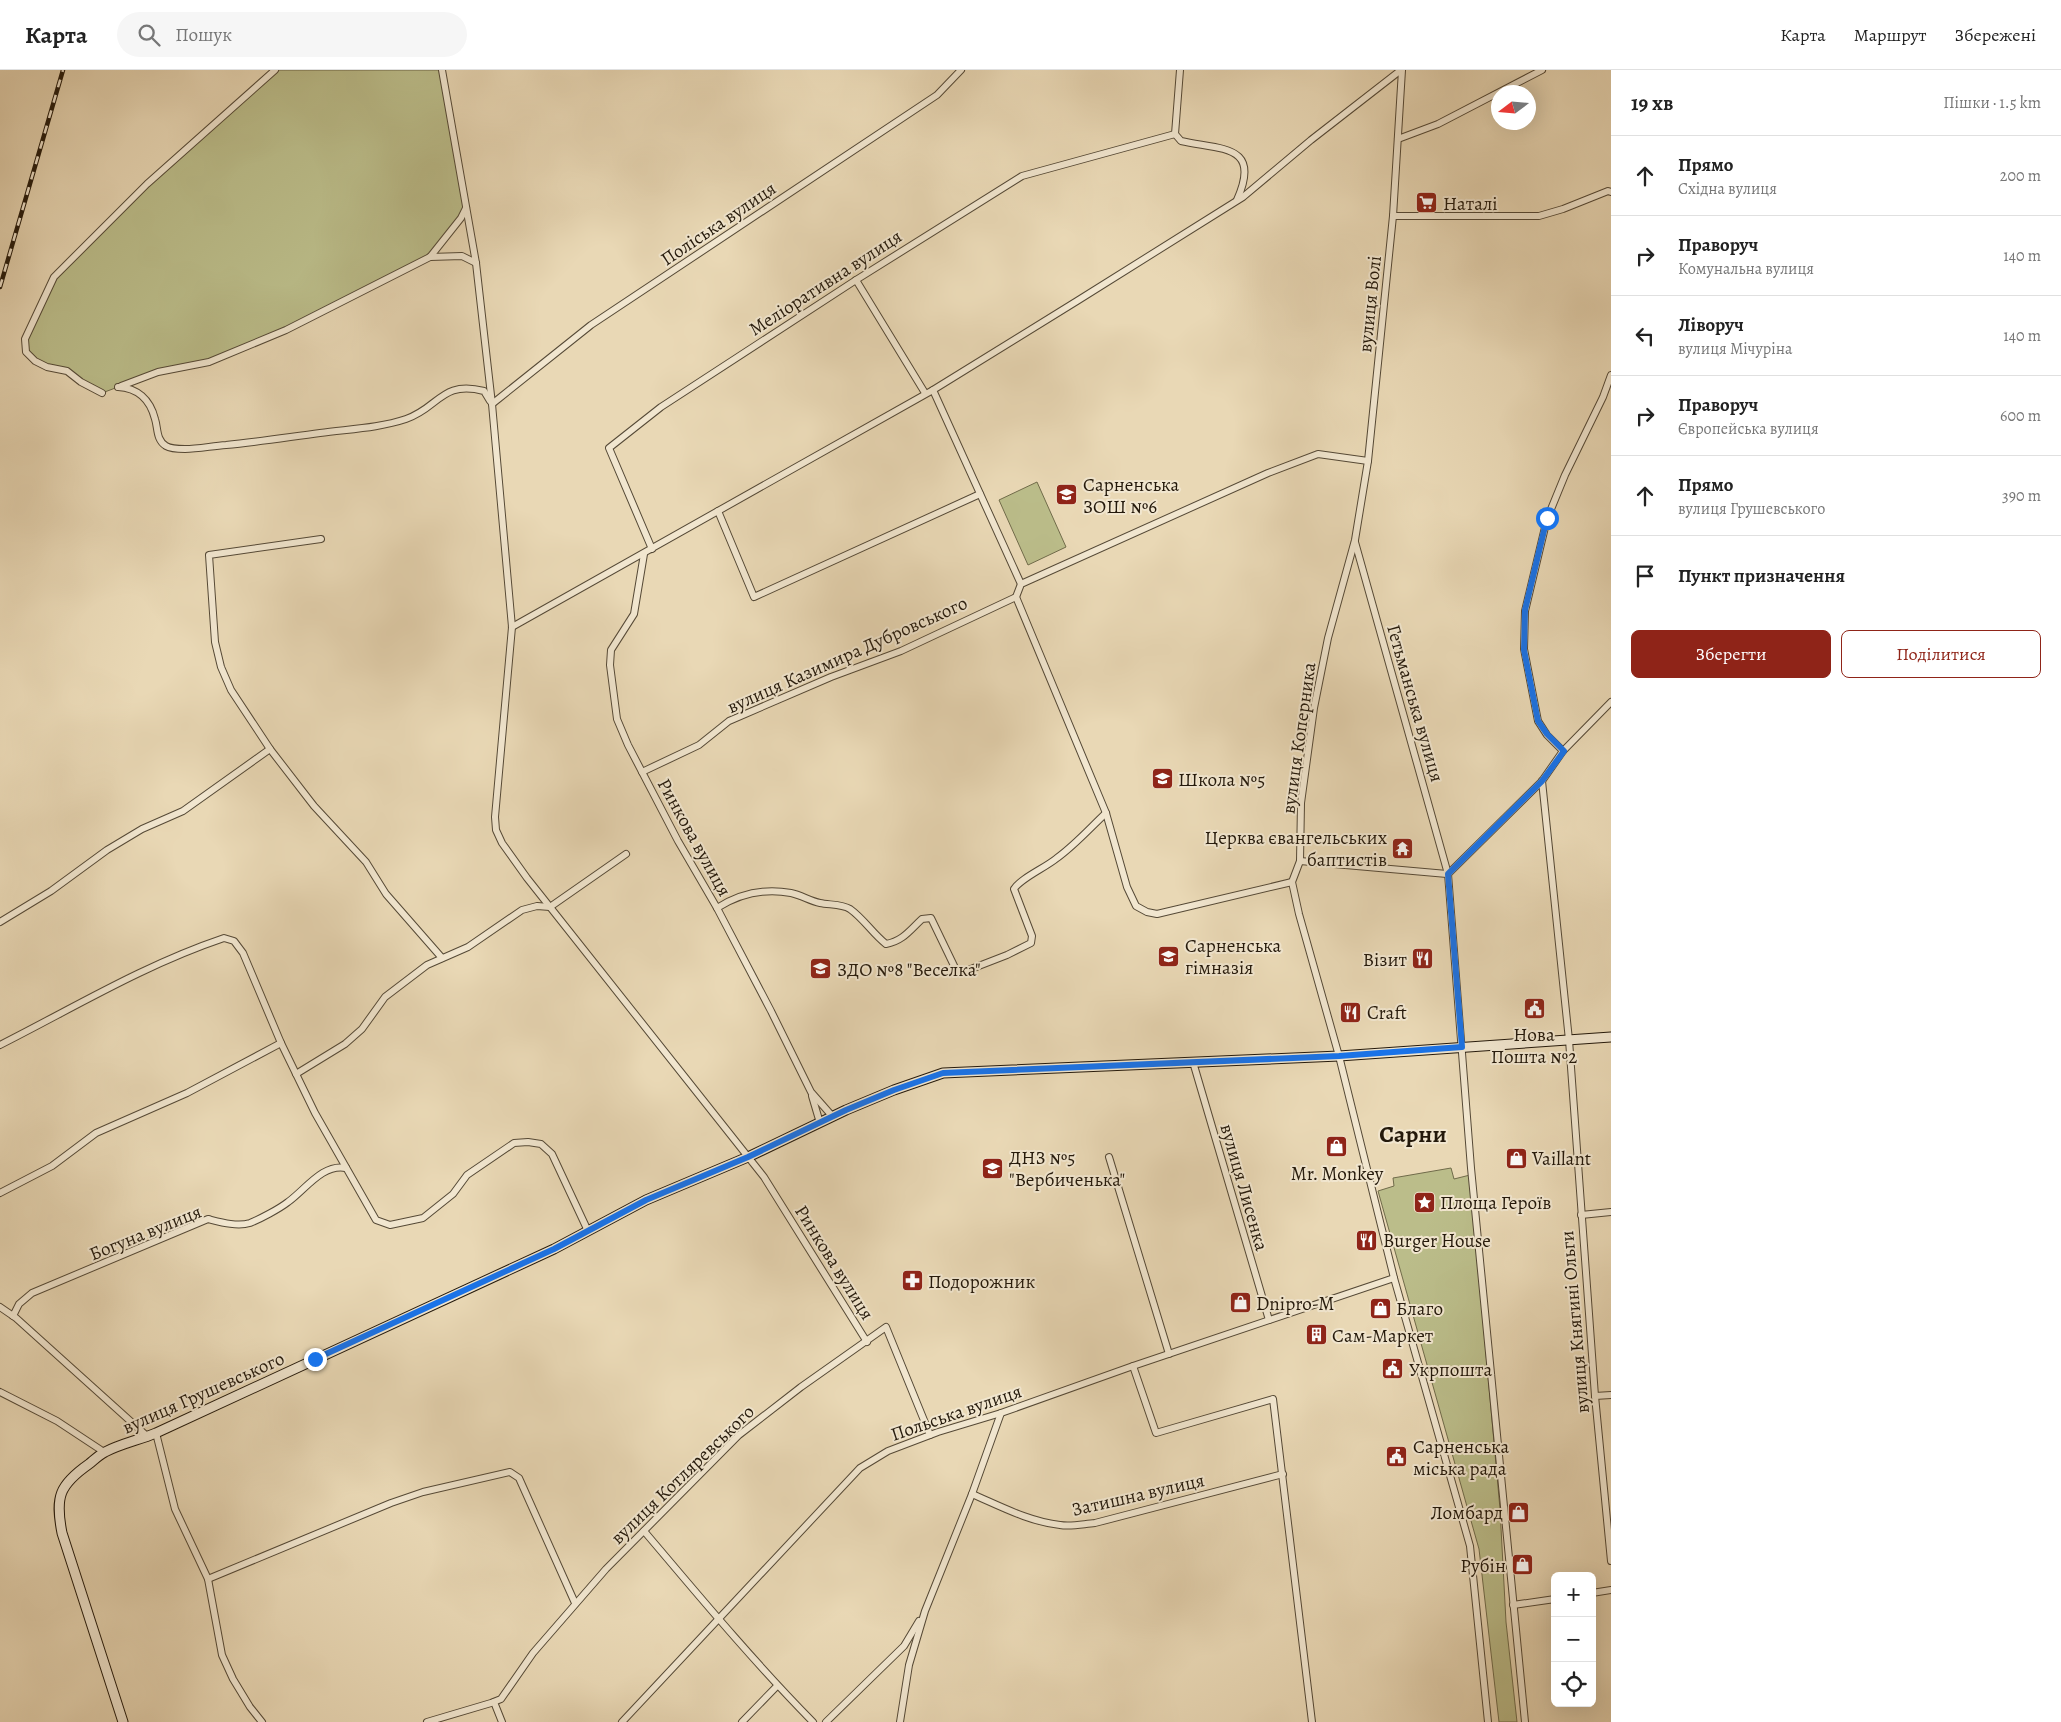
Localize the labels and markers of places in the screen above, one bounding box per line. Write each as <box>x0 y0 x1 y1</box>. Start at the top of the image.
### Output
supermarket icon: Наталі <box>1415 191 1439 215</box>
place label: Наталі <box>1443 191 1498 217</box>
place label: Сарненська ЗОШ №6 <box>1083 472 1179 520</box>
school or university icon: Сарненська ЗОШ №6 <box>1055 483 1079 507</box>
school or university icon: Школа №5 <box>1150 767 1174 791</box>
place label: Школа №5 <box>1178 767 1265 793</box>
place label: Церква євангельських баптистів <box>1205 825 1388 873</box>
temple icon: Церква євангельських баптистів <box>1391 836 1415 860</box>
place label: Сарненська гімназія <box>1185 933 1281 981</box>
school or university icon: Сарненська гімназія <box>1157 944 1181 968</box>
place label: Візит <box>1363 947 1408 973</box>
restaurant icon: Візит <box>1411 947 1435 971</box>
school or university icon: ЗДО №8 "Веселка" <box>809 957 833 981</box>
place label: ЗДО №8 "Веселка" <box>837 957 981 983</box>
public building icon: Нова Пошта №2 <box>1522 996 1546 1020</box>
restaurant icon: Craft <box>1339 1000 1363 1024</box>
place label: Craft <box>1367 1000 1407 1026</box>
place label: Нова Пошта №2 <box>1491 1022 1577 1070</box>
shop icon: Mr. Monkey <box>1325 1135 1349 1159</box>
place label: ДНЗ №5 "Вербиченька" <box>1009 1145 1125 1193</box>
shop icon: Vaillant <box>1504 1146 1528 1170</box>
place label: Vaillant <box>1531 1146 1591 1172</box>
school or university icon: ДНЗ №5 "Вербиченька" <box>981 1156 1005 1180</box>
place label: Mr. Monkey <box>1291 1161 1384 1187</box>
place icon: Площа Героїв <box>1412 1190 1436 1214</box>
place label: Площа Героїв <box>1440 1190 1551 1216</box>
restaurant icon: Burger House <box>1355 1228 1379 1252</box>
place label: Burger House <box>1383 1228 1491 1254</box>
pharmacy icon: Подорожник <box>900 1269 924 1293</box>
place label: Подорожник <box>928 1269 1035 1295</box>
shop icon: Dnipro-M <box>1228 1291 1252 1315</box>
place label: Dnipro-M <box>1256 1291 1334 1317</box>
shop icon: Благо <box>1368 1296 1392 1320</box>
place label: Благо <box>1396 1296 1443 1322</box>
building icon: Сам-Маркет <box>1304 1323 1328 1347</box>
place label: Сам-Маркет <box>1332 1323 1434 1349</box>
public building icon: Укрпошта <box>1381 1357 1405 1381</box>
place label: Укрпошта <box>1409 1357 1492 1383</box>
place label: Сарненська міська рада <box>1413 1434 1509 1482</box>
public building icon: Сарненська міська рада <box>1385 1445 1409 1469</box>
place label: Ломбард <box>1431 1500 1503 1526</box>
shop icon: Ломбард <box>1507 1500 1531 1524</box>
place label: Рубін <box>1460 1553 1506 1579</box>
shop icon: Рубін <box>1510 1553 1534 1577</box>

